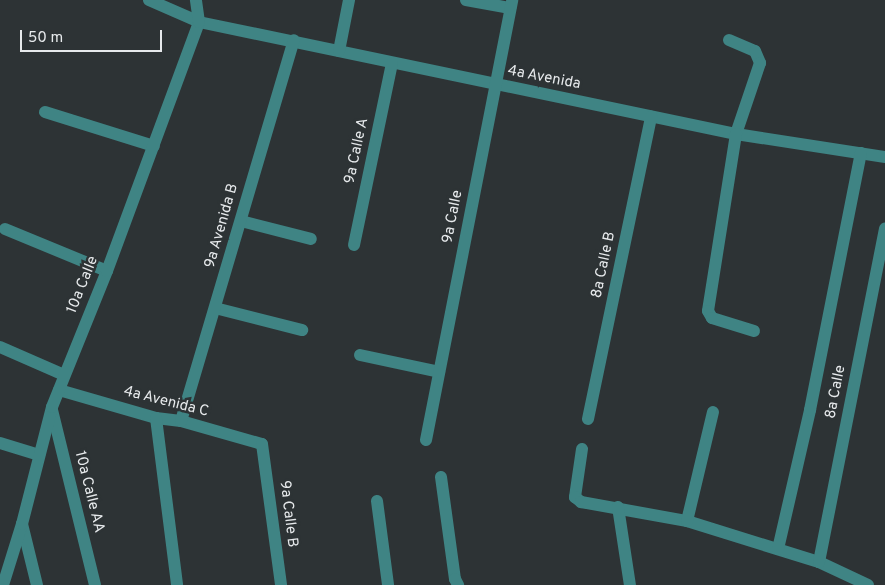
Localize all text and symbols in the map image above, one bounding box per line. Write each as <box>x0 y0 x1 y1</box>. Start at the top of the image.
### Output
scale bar <box>22 20 165 52</box>
text: 50 m <box>28 29 63 48</box>
street label: 4a Avenida <box>506 62 582 94</box>
street label: 9a Calle A <box>341 116 373 186</box>
street label: 9a Avenida B <box>201 181 243 271</box>
street label: 9a Calle <box>439 189 467 245</box>
street label: 8a Calle B <box>588 230 620 300</box>
street label: 10a Calle <box>63 254 103 316</box>
street label: 8a Calle <box>822 364 850 420</box>
street label: 4a Avenida C <box>121 383 211 421</box>
street label: 10a Calle AA <box>70 449 108 535</box>
street label: 9a Calle B <box>275 480 301 548</box>

